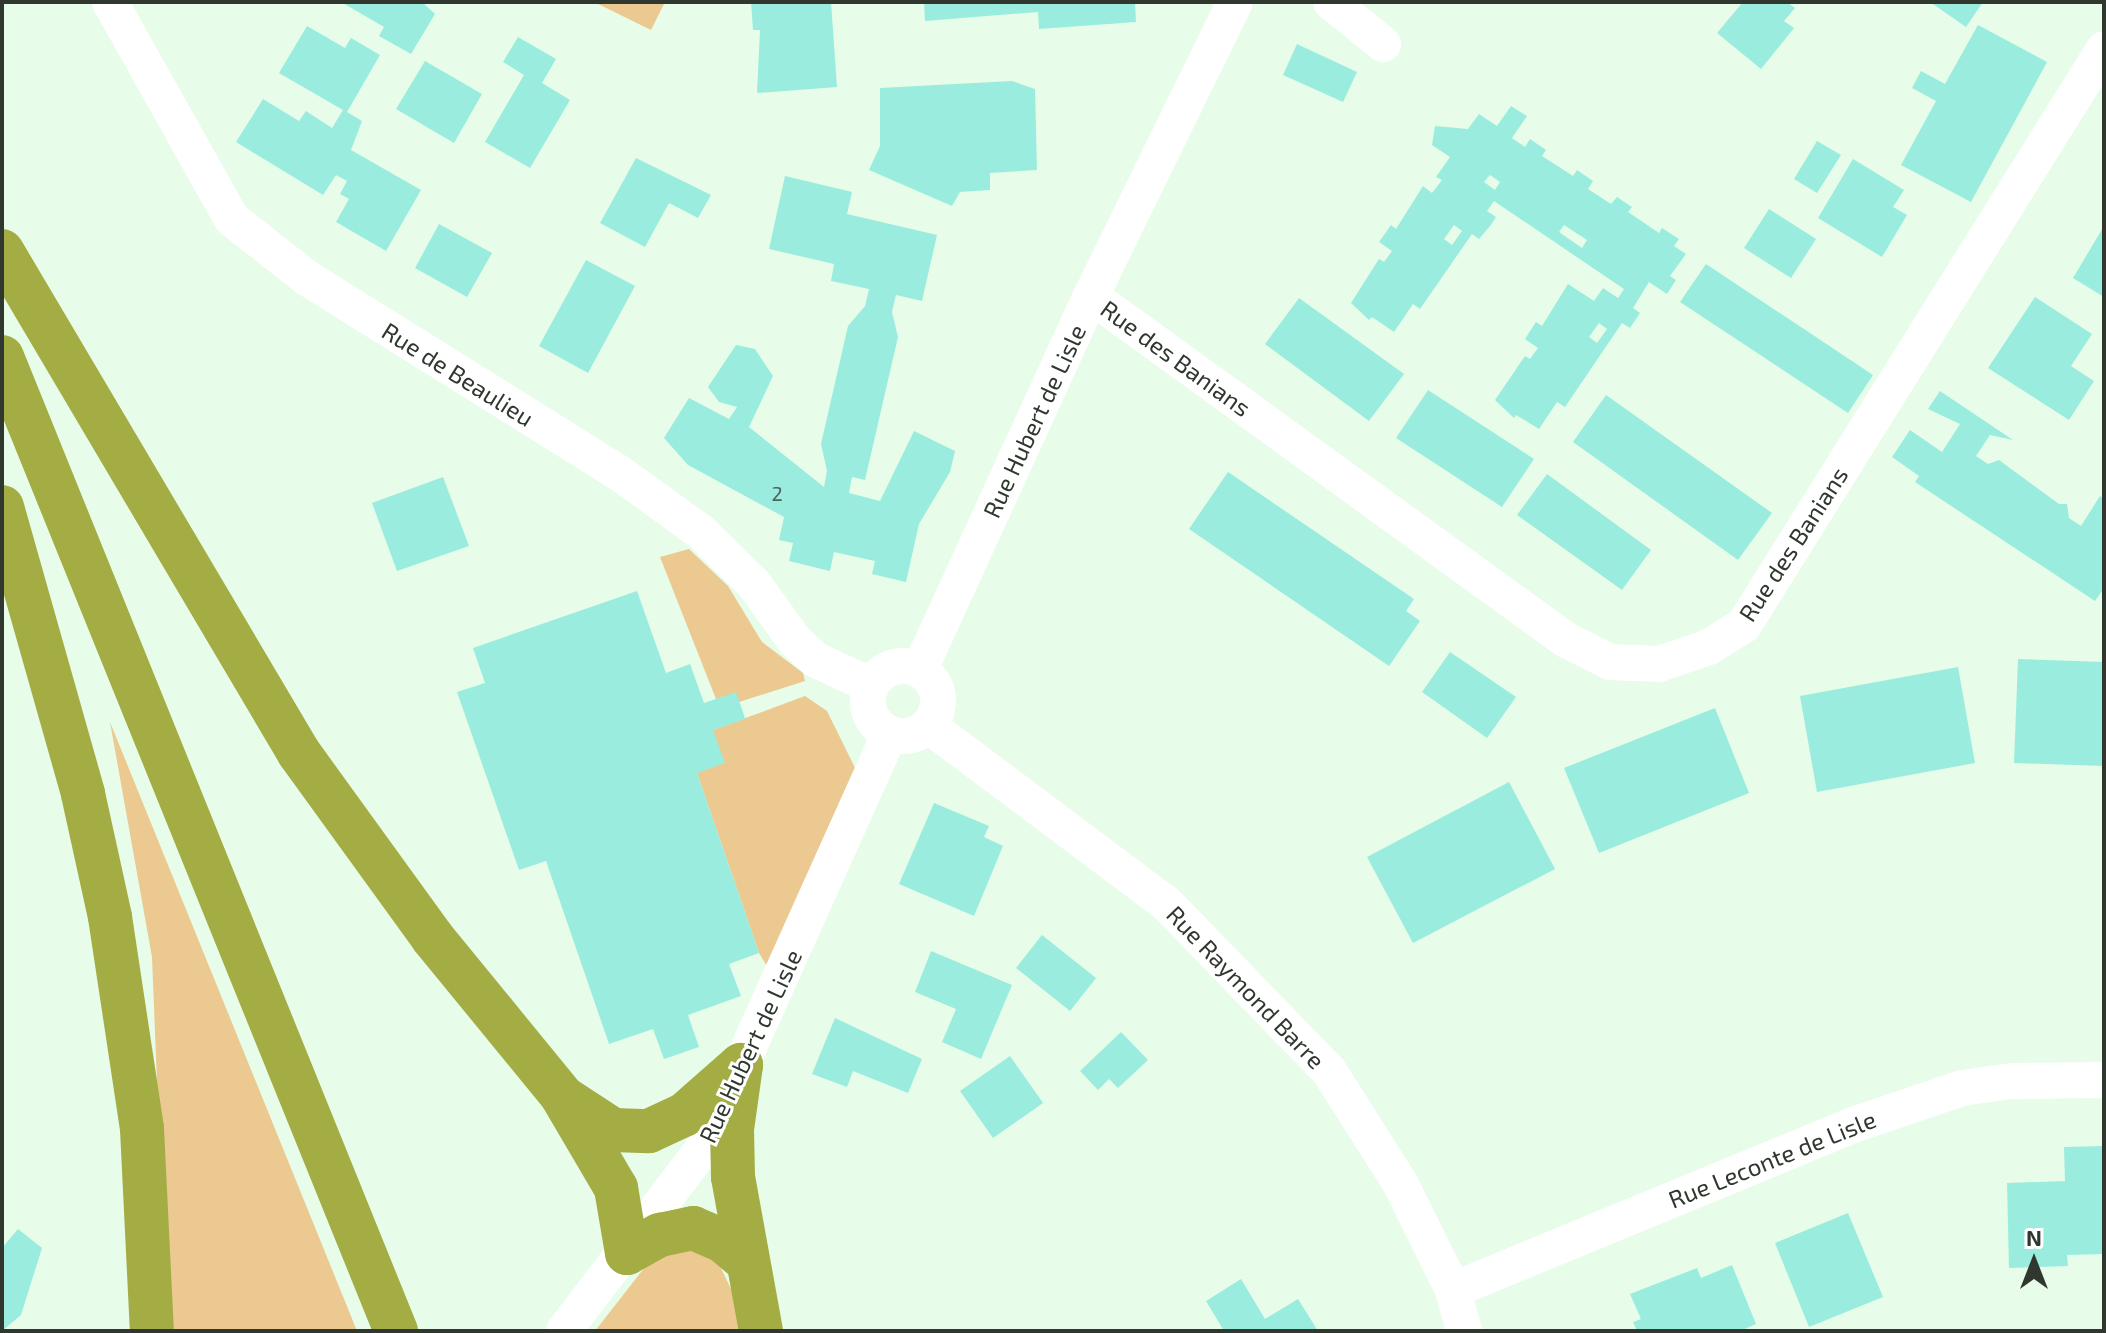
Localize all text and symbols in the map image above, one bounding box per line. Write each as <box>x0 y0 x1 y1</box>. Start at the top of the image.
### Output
street label: Rue des Banians <box>1095 294 1257 422</box>
street label: Rue de Beaulieu <box>377 316 539 432</box>
street label: Rue Hubert de Lisle <box>977 320 1091 522</box>
street label: Rue des Banians <box>1732 461 1854 627</box>
house number: 2 <box>771 481 783 505</box>
street label: Rue Raymond Barre <box>1161 900 1331 1074</box>
street label: Rue Hubert de Lisle <box>693 945 807 1147</box>
street label: Rue Leconte de Lisle <box>1664 1104 1880 1214</box>
north arrow <box>1994 1221 2074 1301</box>
text: N <box>2026 1224 2042 1250</box>

